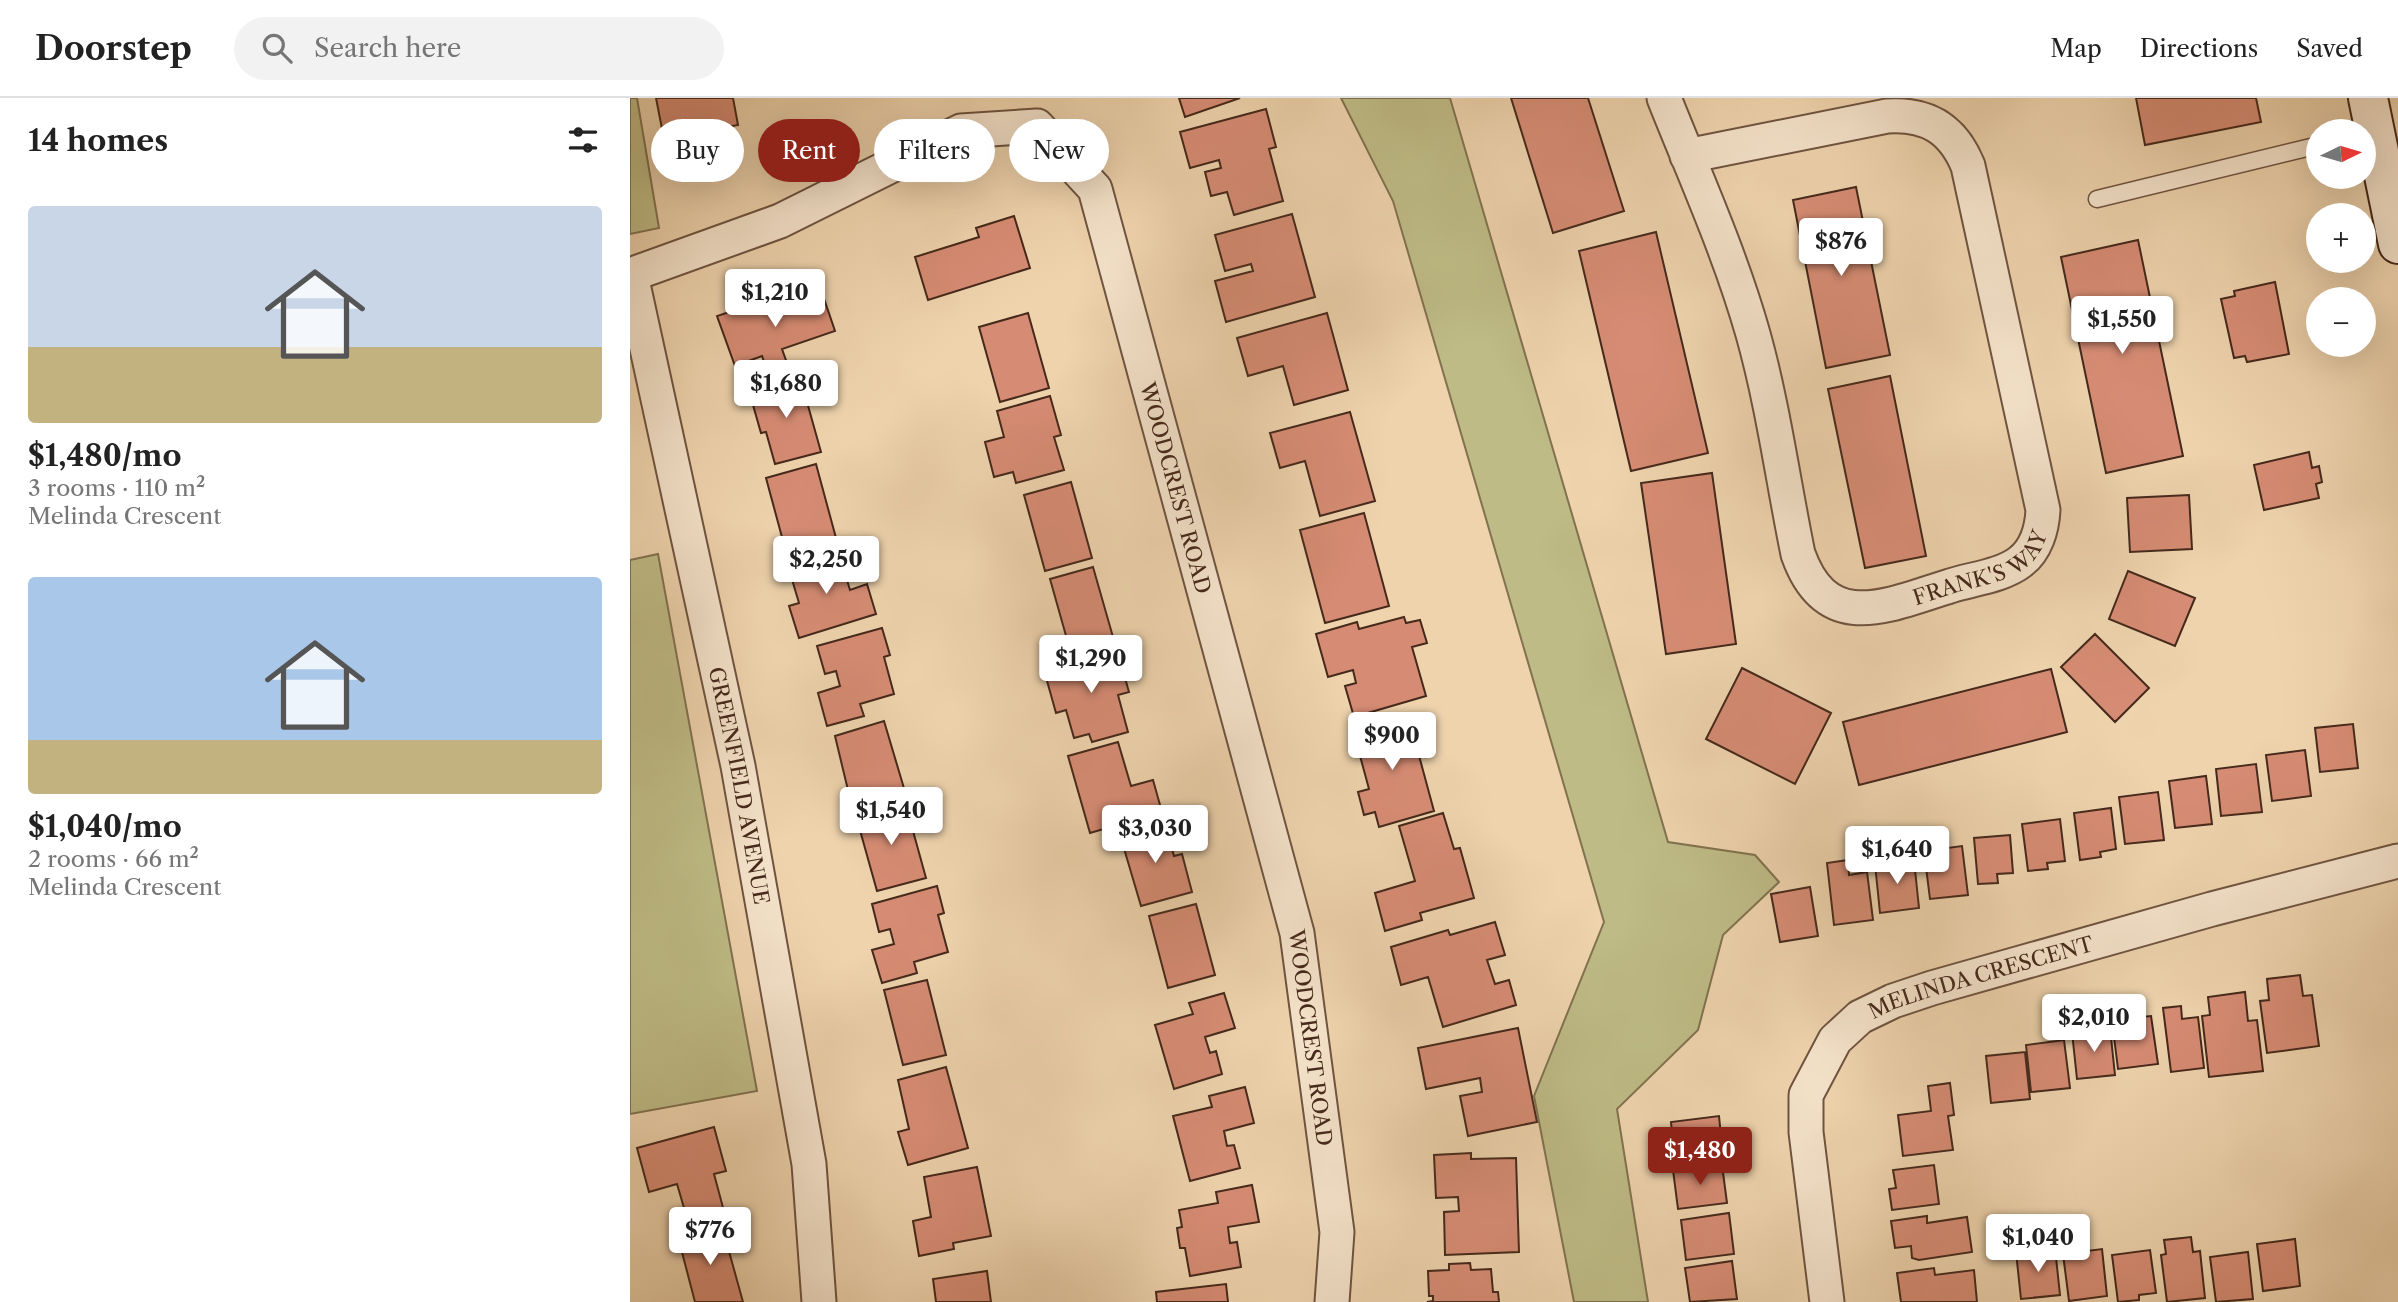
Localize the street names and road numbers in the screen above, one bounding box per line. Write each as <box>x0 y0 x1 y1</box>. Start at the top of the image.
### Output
street label: WOODCREST ROAD <box>1135 378 1217 596</box>
street label: FRANK'S WAY <box>1910 525 2052 610</box>
street label: GREENFIELD AVENUE <box>704 664 775 906</box>
street label: WOODCREST ROAD <box>1284 927 1338 1147</box>
street label: MELINDA CRESCENT <box>1864 931 2096 1024</box>

